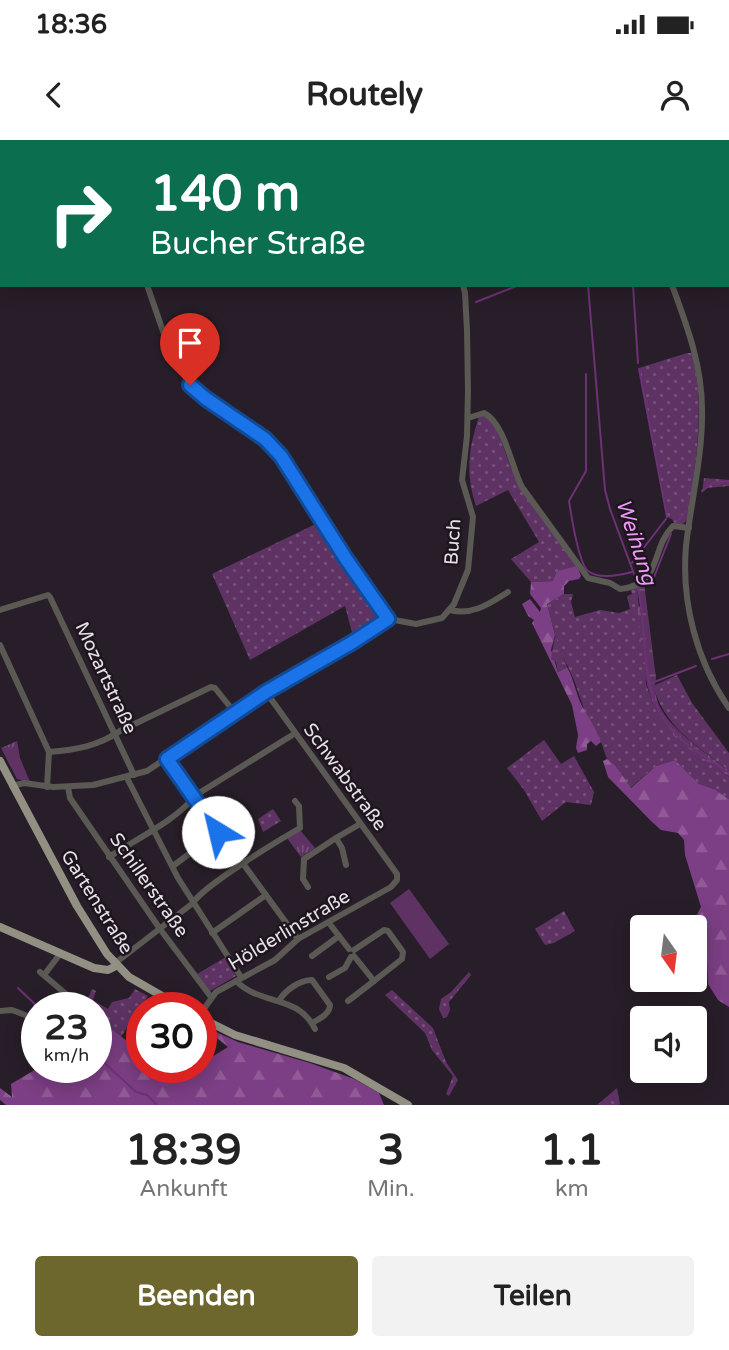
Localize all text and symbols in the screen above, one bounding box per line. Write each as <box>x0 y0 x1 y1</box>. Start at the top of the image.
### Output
text: 18:36 <box>35 9 107 40</box>
icon: back <box>35 76 73 114</box>
text: Routely <box>306 76 423 114</box>
icon: person <box>656 76 694 114</box>
text: 140 m <box>150 165 300 224</box>
icon: right <box>35 168 126 259</box>
text: Bucher Straße <box>150 225 366 263</box>
pin <box>160 313 220 385</box>
icon: arrive <box>171 324 209 362</box>
water label: Weihung <box>610 496 662 590</box>
street label: Buch <box>440 518 466 566</box>
street label: Mozartstraße <box>70 619 142 737</box>
street label: Schwabstraße <box>299 719 391 835</box>
position arrow <box>181 795 255 869</box>
street label: Schillerstraße <box>105 829 193 941</box>
street label: Gartenstraße <box>56 846 138 958</box>
street label: Hölderlinstraße <box>224 885 354 975</box>
north arrow <box>630 915 707 992</box>
map controls <box>630 915 707 1083</box>
speed limit sign: 30 <box>126 992 217 1083</box>
button: sound <box>630 1006 707 1083</box>
text: 23 <box>45 1007 88 1049</box>
text: km/h <box>44 1044 89 1066</box>
text: 18:39 <box>125 1125 242 1176</box>
text: 3 <box>378 1125 404 1176</box>
text: 1.1 <box>540 1125 604 1176</box>
text: Ankunft <box>139 1175 228 1203</box>
text: Min. <box>367 1175 415 1203</box>
text: km <box>555 1175 589 1203</box>
button: Beenden <box>35 1256 358 1336</box>
button: Teilen <box>372 1256 694 1336</box>

